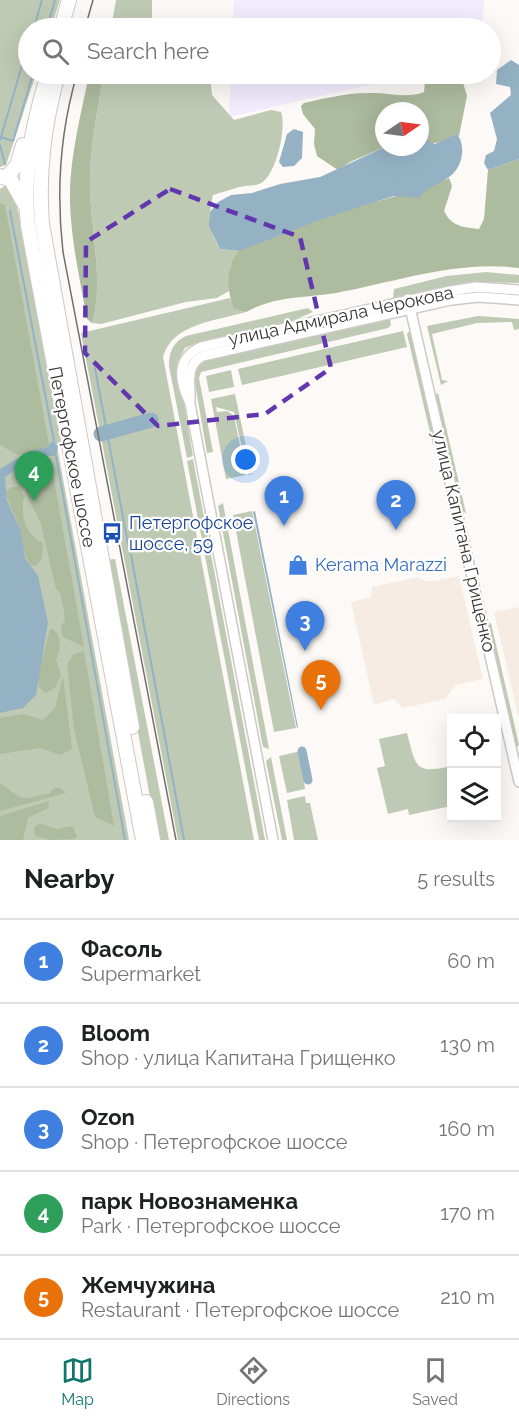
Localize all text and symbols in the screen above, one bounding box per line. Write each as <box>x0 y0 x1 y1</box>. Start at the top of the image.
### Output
search box <box>18 18 501 84</box>
icon: search <box>39 35 72 68</box>
text: Search here <box>87 38 209 64</box>
north arrow <box>375 102 429 156</box>
street label: улица Адмирала Черокова <box>227 281 455 350</box>
street label: Петергофское шоссе <box>45 365 100 550</box>
street label: улица Капитана Грищенко <box>429 428 500 654</box>
your location <box>231 445 260 474</box>
pin: 4 <box>15 452 54 501</box>
pin: 1 <box>264 476 304 526</box>
pin: 2 <box>376 480 416 530</box>
place label: Петергофское шоссе, 59 <box>129 512 254 554</box>
bus stop icon: Петергофское шоссе, 59 <box>100 521 124 545</box>
shop icon: Kerama Marazzi <box>286 553 310 577</box>
place label: Kerama Marazzi <box>315 554 447 575</box>
pin: 3 <box>286 602 324 651</box>
pin: 5 <box>302 660 340 710</box>
map controls <box>447 714 501 822</box>
button: locate <box>447 714 501 768</box>
button: layers <box>447 768 501 822</box>
text: Nearby <box>24 864 114 894</box>
text: 5 results <box>417 867 495 891</box>
text: Фасоль <box>81 936 162 962</box>
text: 1 <box>39 949 48 973</box>
text: 60 m <box>447 949 495 973</box>
text: Supermarket <box>81 962 201 986</box>
text: Bloom <box>81 1020 150 1046</box>
text: 2 <box>38 1033 49 1057</box>
text: 130 m <box>440 1033 495 1057</box>
text: Shop · улица Капитана Грищенко <box>81 1046 396 1070</box>
text: Ozon <box>81 1104 135 1130</box>
text: 3 <box>38 1117 49 1141</box>
text: 160 m <box>439 1117 495 1141</box>
text: Shop · Петергофское шоссе <box>81 1130 348 1154</box>
text: парк Новознаменка <box>81 1188 298 1214</box>
text: 4 <box>38 1201 49 1225</box>
text: 170 m <box>440 1201 495 1225</box>
text: Park · Петергофское шоссе <box>81 1214 340 1238</box>
text: Жемчужина <box>81 1272 215 1298</box>
text: 5 <box>38 1285 49 1309</box>
text: 210 m <box>440 1285 495 1309</box>
text: Restaurant · Петергофское шоссе <box>81 1298 399 1322</box>
tab: Map <box>61 1354 94 1409</box>
tab: Directions <box>216 1354 290 1409</box>
tab: Saved <box>412 1354 458 1409</box>

